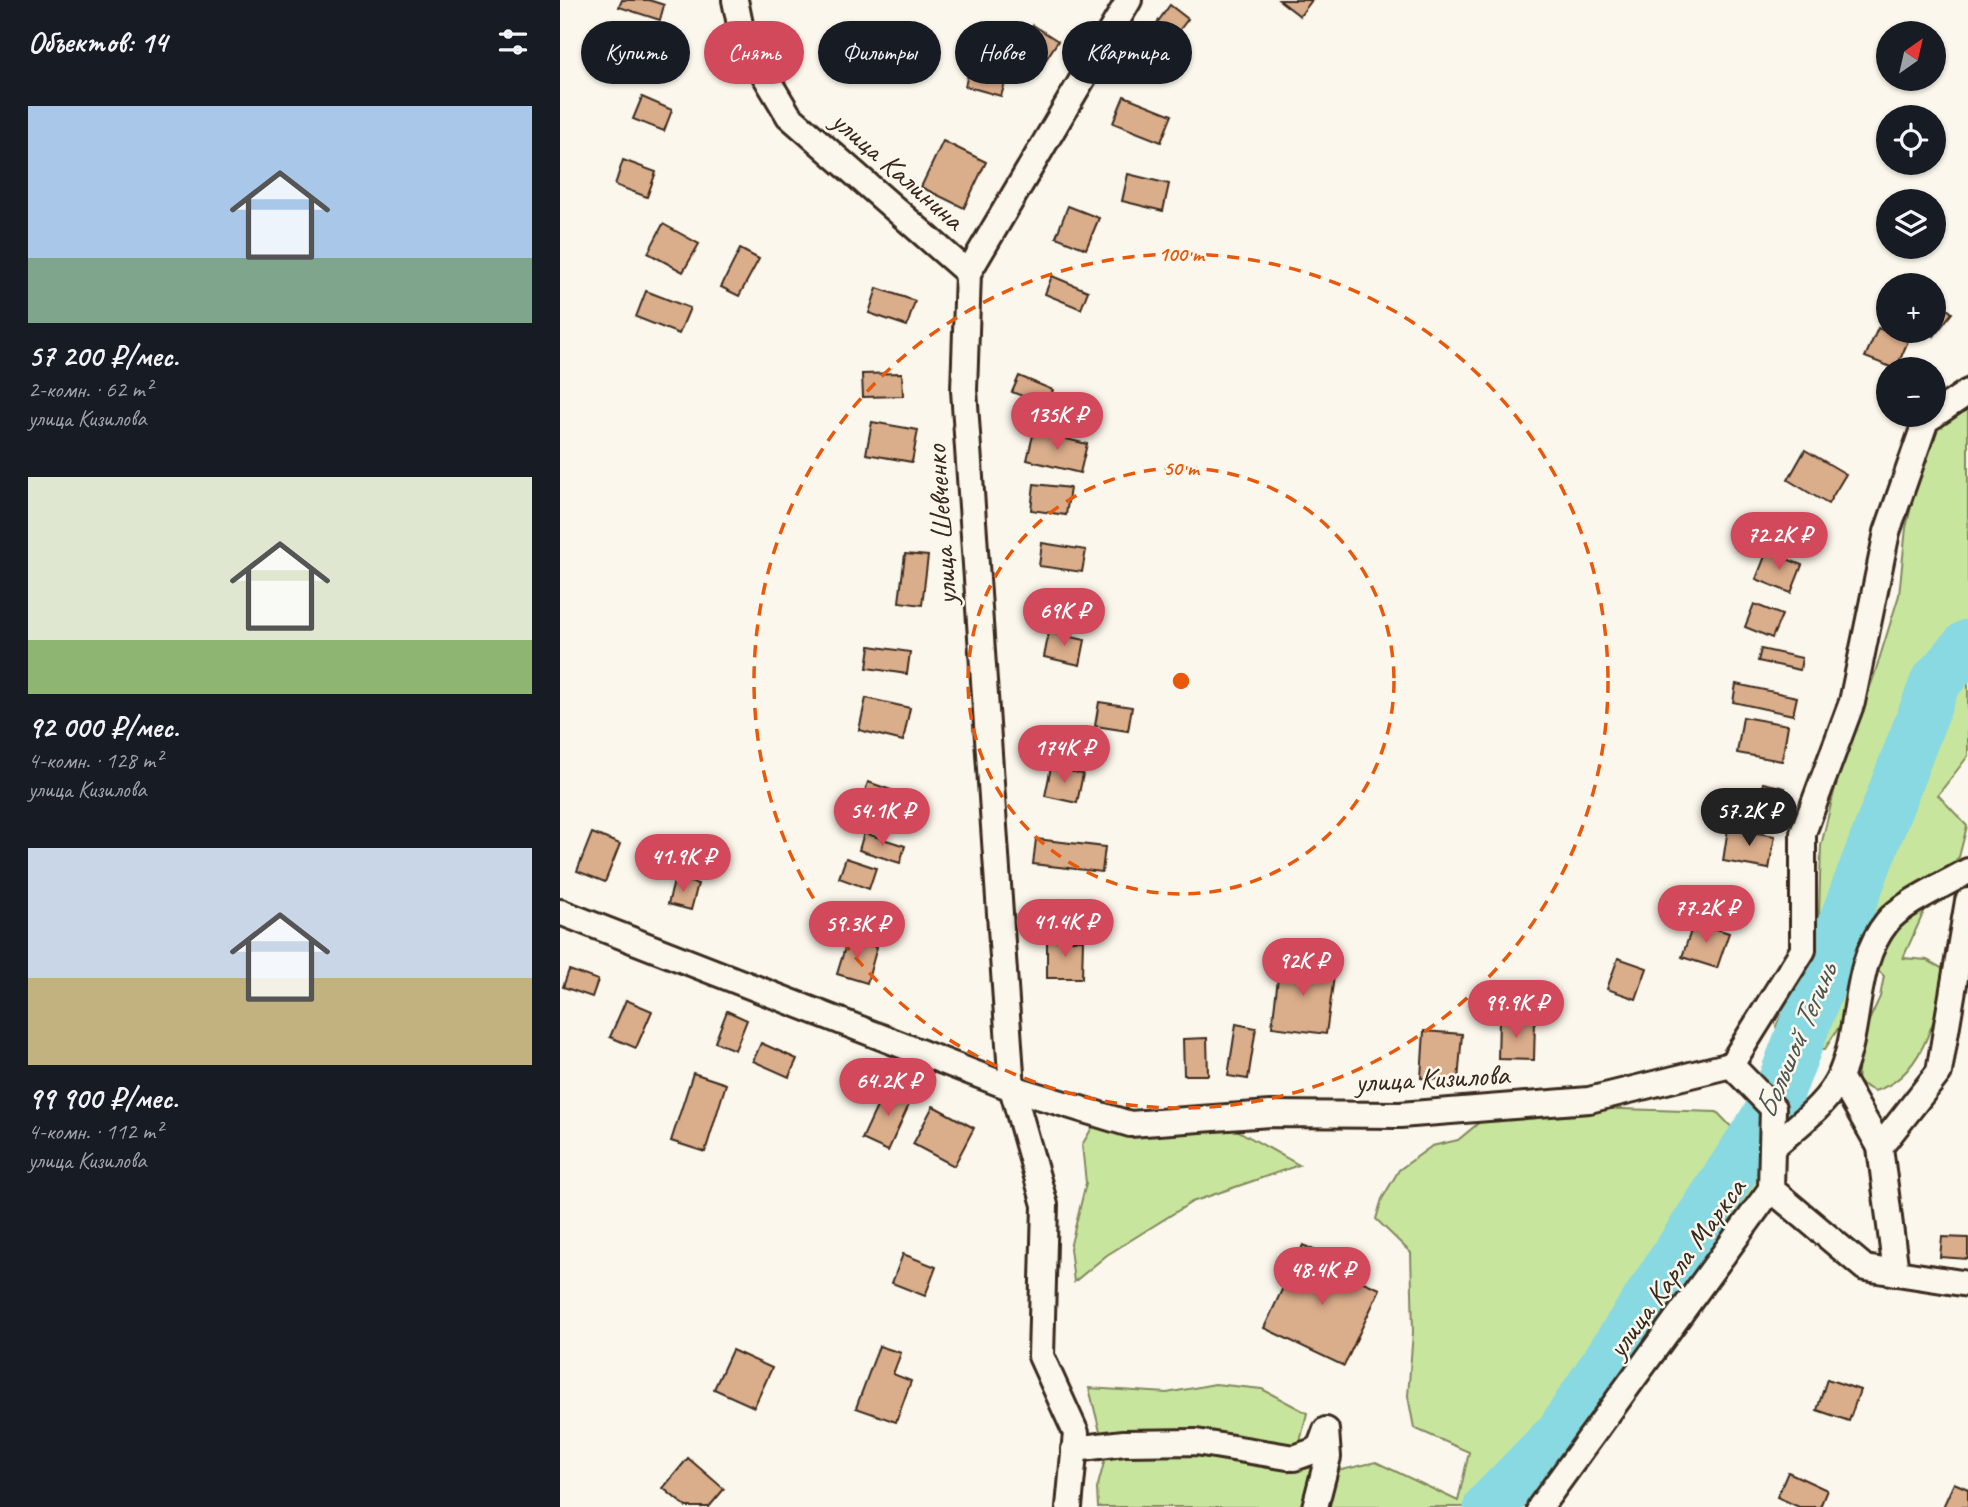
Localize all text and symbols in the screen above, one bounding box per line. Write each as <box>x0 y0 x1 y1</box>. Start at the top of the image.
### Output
chip: Купить <box>581 21 690 84</box>
chip: Снять <box>704 21 804 84</box>
chip: Фильтры <box>818 21 941 84</box>
chip: Новое <box>955 21 1048 84</box>
chip: Квартира <box>1062 21 1192 84</box>
north arrow <box>1876 21 1946 91</box>
map controls <box>1876 21 1946 427</box>
text: Объектов: 14 <box>28 23 167 61</box>
icon: filters <box>494 23 532 61</box>
street label: улица Калинина <box>822 101 974 239</box>
button: locate <box>1876 105 1946 175</box>
icon: home <box>217 152 343 278</box>
button: layers <box>1876 189 1946 259</box>
text: 100 m <box>1158 241 1206 267</box>
button: + <box>1876 273 1946 343</box>
text: 57 200 ₽/мес. <box>28 337 178 375</box>
button: − <box>1876 357 1946 427</box>
text: 2-комн. · 62 m² <box>28 375 152 404</box>
pin: 135K ₽ <box>1000 392 1114 452</box>
text: 135K ₽ <box>1027 400 1087 429</box>
text: улица Кизилова <box>28 404 146 433</box>
street label: улица Шевченко <box>916 442 966 608</box>
text: 50 m <box>1163 455 1201 481</box>
pin: 72.2K ₽ <box>1714 512 1844 572</box>
text: 72.2K ₽ <box>1747 520 1811 549</box>
icon: home <box>217 523 343 649</box>
pin: 69K ₽ <box>1015 588 1113 648</box>
text: 69K ₽ <box>1039 596 1089 625</box>
centre of rings <box>1169 669 1193 693</box>
text: 92 000 ₽/мес. <box>28 708 179 746</box>
pin: 174K ₽ <box>1007 726 1121 785</box>
text: 174K ₽ <box>1034 733 1094 762</box>
text: 4-комн. · 128 m² <box>28 746 162 775</box>
text: улица Кизилова <box>28 775 146 804</box>
pin: 54.1K ₽ <box>817 788 947 848</box>
pin: 57.2K ₽ <box>1684 788 1814 848</box>
text: 54.1K ₽ <box>850 796 914 825</box>
text: 57.2K ₽ <box>1717 796 1781 825</box>
pin: 41.9K ₽ <box>618 834 748 894</box>
text: 41.9K ₽ <box>651 842 715 871</box>
pin: 77.2K ₽ <box>1641 886 1771 945</box>
text: 77.2K ₽ <box>1674 893 1738 922</box>
icon: home <box>217 894 343 1020</box>
pin: 41.4K ₽ <box>1000 900 1130 959</box>
pin: 59.3K ₽ <box>792 902 922 961</box>
text: 41.4K ₽ <box>1033 907 1097 936</box>
text: 59.3K ₽ <box>825 909 889 938</box>
pin: 92K ₽ <box>1254 939 1352 998</box>
text: 92K ₽ <box>1278 946 1328 975</box>
water label: Большой Тегинь <box>1745 955 1848 1125</box>
pin: 99.9K ₽ <box>1451 981 1581 1040</box>
text: 99.9K ₽ <box>1484 988 1548 1017</box>
street label: улица Кизилова <box>1352 1055 1512 1101</box>
pin: 64.2K ₽ <box>823 1058 953 1118</box>
text: 64.2K ₽ <box>855 1066 921 1095</box>
text: 99 900 ₽/мес. <box>28 1079 178 1117</box>
text: 4-комн. · 112 m² <box>28 1117 162 1146</box>
text: улица Кизилова <box>28 1146 146 1175</box>
street label: улица Карла Маркса <box>1597 1169 1755 1367</box>
pin: 48.4K ₽ <box>1257 1248 1387 1307</box>
text: 48.4K ₽ <box>1290 1255 1354 1284</box>

